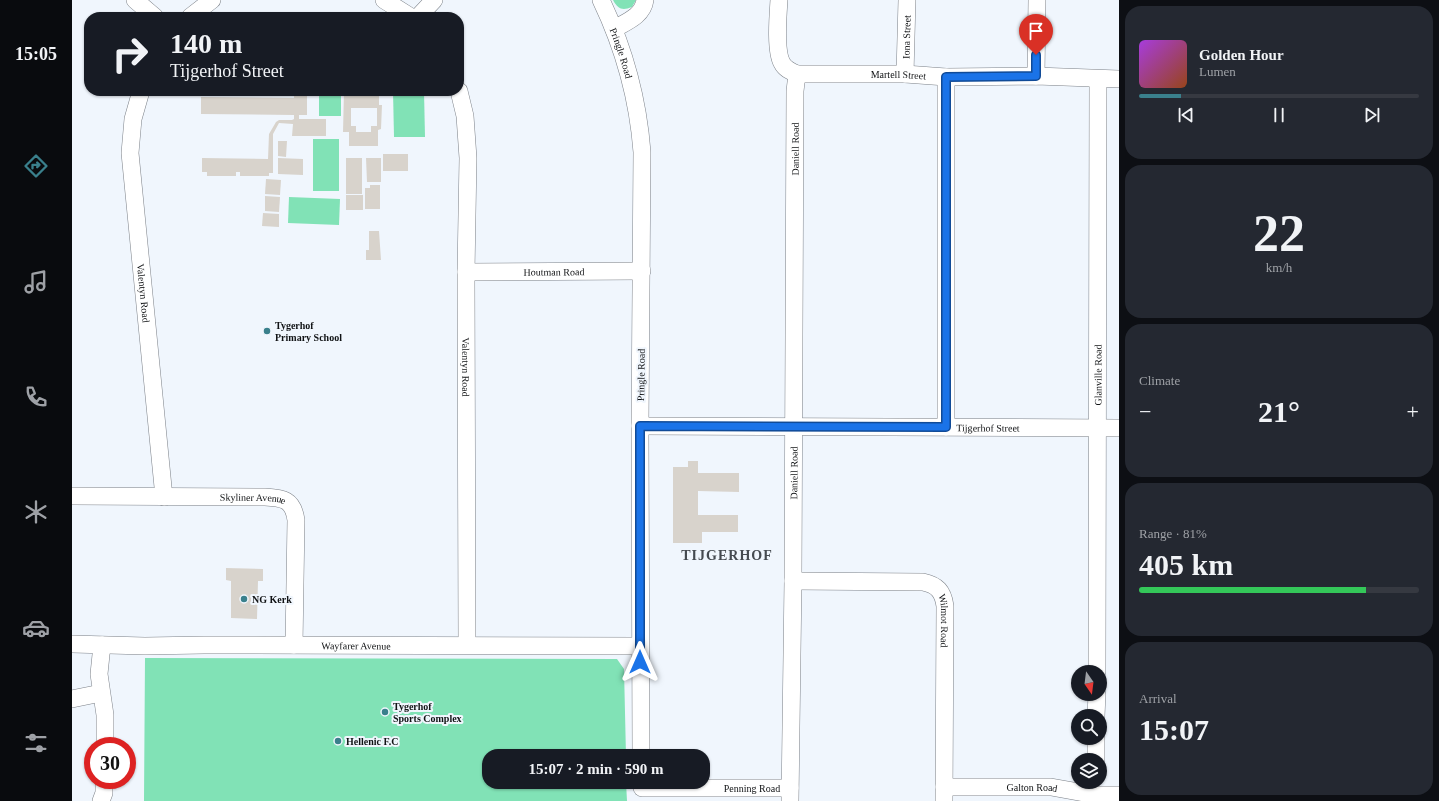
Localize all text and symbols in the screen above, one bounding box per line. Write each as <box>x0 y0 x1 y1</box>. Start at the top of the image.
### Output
pin <box>1019 14 1053 55</box>
street label: Iona Street <box>900 15 912 59</box>
icon: arrive <box>1025 20 1047 42</box>
street label: Pringle Road <box>608 26 635 79</box>
icon: right <box>104 28 156 80</box>
text: 140 m <box>170 28 242 59</box>
text: 15:05 <box>15 44 57 64</box>
text: Golden Hour <box>1199 47 1284 63</box>
text: Tijgerhof Street <box>170 61 284 81</box>
text: Lumen <box>1199 64 1236 79</box>
street label: Martell Street <box>871 68 927 81</box>
icon: previous <box>1175 104 1197 126</box>
icon: pause <box>1268 104 1290 126</box>
icon: next <box>1361 104 1383 126</box>
street label: Daniell Road <box>789 122 800 176</box>
icon: directions <box>22 152 50 180</box>
text: 22 <box>1253 205 1305 262</box>
text: km/h <box>1266 260 1292 275</box>
street label: Valentyn Road <box>135 263 152 323</box>
street label: Houtman Road <box>524 266 584 277</box>
icon: music <box>22 268 50 296</box>
place label: Tygerhof Primary School <box>275 320 342 343</box>
marker: Tygerhof Primary School <box>262 326 272 336</box>
street label: Valentyn Road <box>461 338 472 397</box>
street label: Glanville Road <box>1092 345 1103 405</box>
street label: Pringle Road <box>635 349 647 401</box>
text: Climate <box>1139 373 1180 388</box>
icon: phone <box>22 383 50 411</box>
text: 21° <box>1258 395 1300 428</box>
text: − <box>1139 399 1151 424</box>
text: + <box>1407 399 1419 424</box>
street label: Tijgerhof Street <box>956 422 1020 433</box>
street label: Daniell Road <box>788 446 799 500</box>
street label: Skyliner Avenue <box>220 491 288 506</box>
icon: climate <box>22 498 50 526</box>
text: Range · 81% <box>1139 526 1207 541</box>
district label: TIJGERHOF <box>681 548 773 563</box>
text: 405 km <box>1139 548 1233 581</box>
street label: Wilmot Road <box>937 592 951 648</box>
marker: NG Kerk <box>239 594 249 604</box>
place label: NG Kerk <box>252 594 292 605</box>
icon: car <box>22 614 50 642</box>
street label: Wayfarer Avenue <box>321 640 391 651</box>
position arrow <box>619 641 661 683</box>
north arrow <box>1071 665 1107 701</box>
map controls <box>1071 665 1107 789</box>
text: Arrival <box>1139 691 1177 706</box>
place label: Tygerhof Sports Complex <box>393 701 462 724</box>
marker: Tygerhof Sports Complex <box>380 707 390 717</box>
button: search <box>1071 709 1107 745</box>
text: 15:07 <box>1139 713 1209 746</box>
icon: filters <box>22 729 50 757</box>
marker: Hellenic F.C <box>333 736 343 746</box>
place label: Hellenic F.C <box>346 736 398 747</box>
speed limit sign: 30 <box>84 737 136 789</box>
button: layers <box>1071 753 1107 789</box>
text: 15:07 · 2 min · 590 m <box>529 761 664 777</box>
street label: Galton Road <box>1007 782 1058 794</box>
street label: Penning Road <box>724 783 780 794</box>

